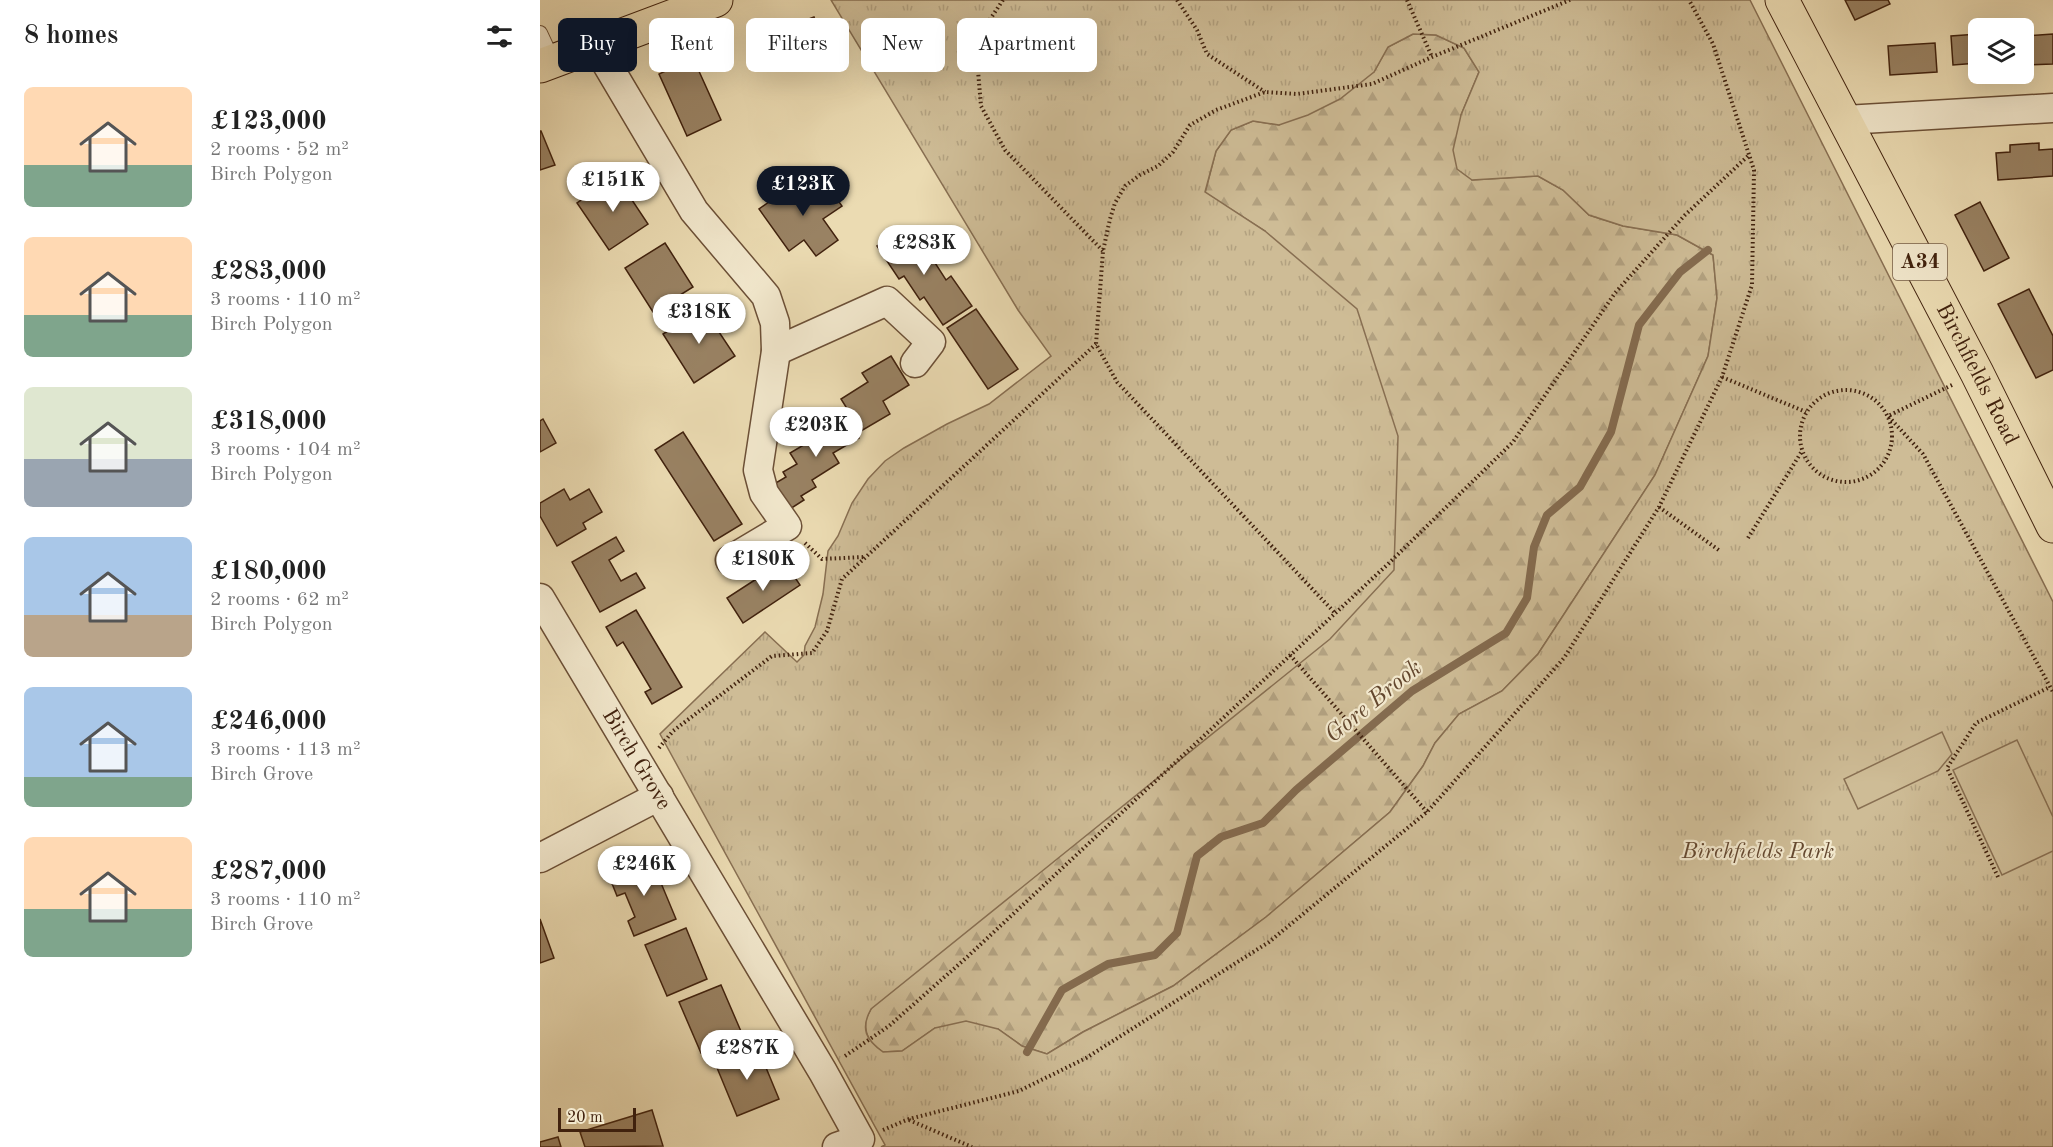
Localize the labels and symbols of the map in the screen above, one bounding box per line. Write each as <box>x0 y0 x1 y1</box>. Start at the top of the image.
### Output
pin: £151K <box>571 162 655 213</box>
pin: £123K <box>761 166 845 217</box>
pin: £283K <box>882 225 966 276</box>
road number: A34 <box>1893 244 1947 280</box>
pin: £318K <box>657 294 741 345</box>
street label: Birchfields Road <box>1932 300 2022 449</box>
pin: £203K <box>774 407 858 458</box>
pin: £180K <box>721 541 805 592</box>
water label: Gore Brook <box>1321 656 1427 748</box>
street label: Birch Grove <box>598 705 675 814</box>
park label: Birchfields Park <box>1681 841 1835 863</box>
pin: £246K <box>602 846 686 897</box>
pin: £287K <box>705 1030 789 1081</box>
scale bar <box>558 1105 636 1132</box>

